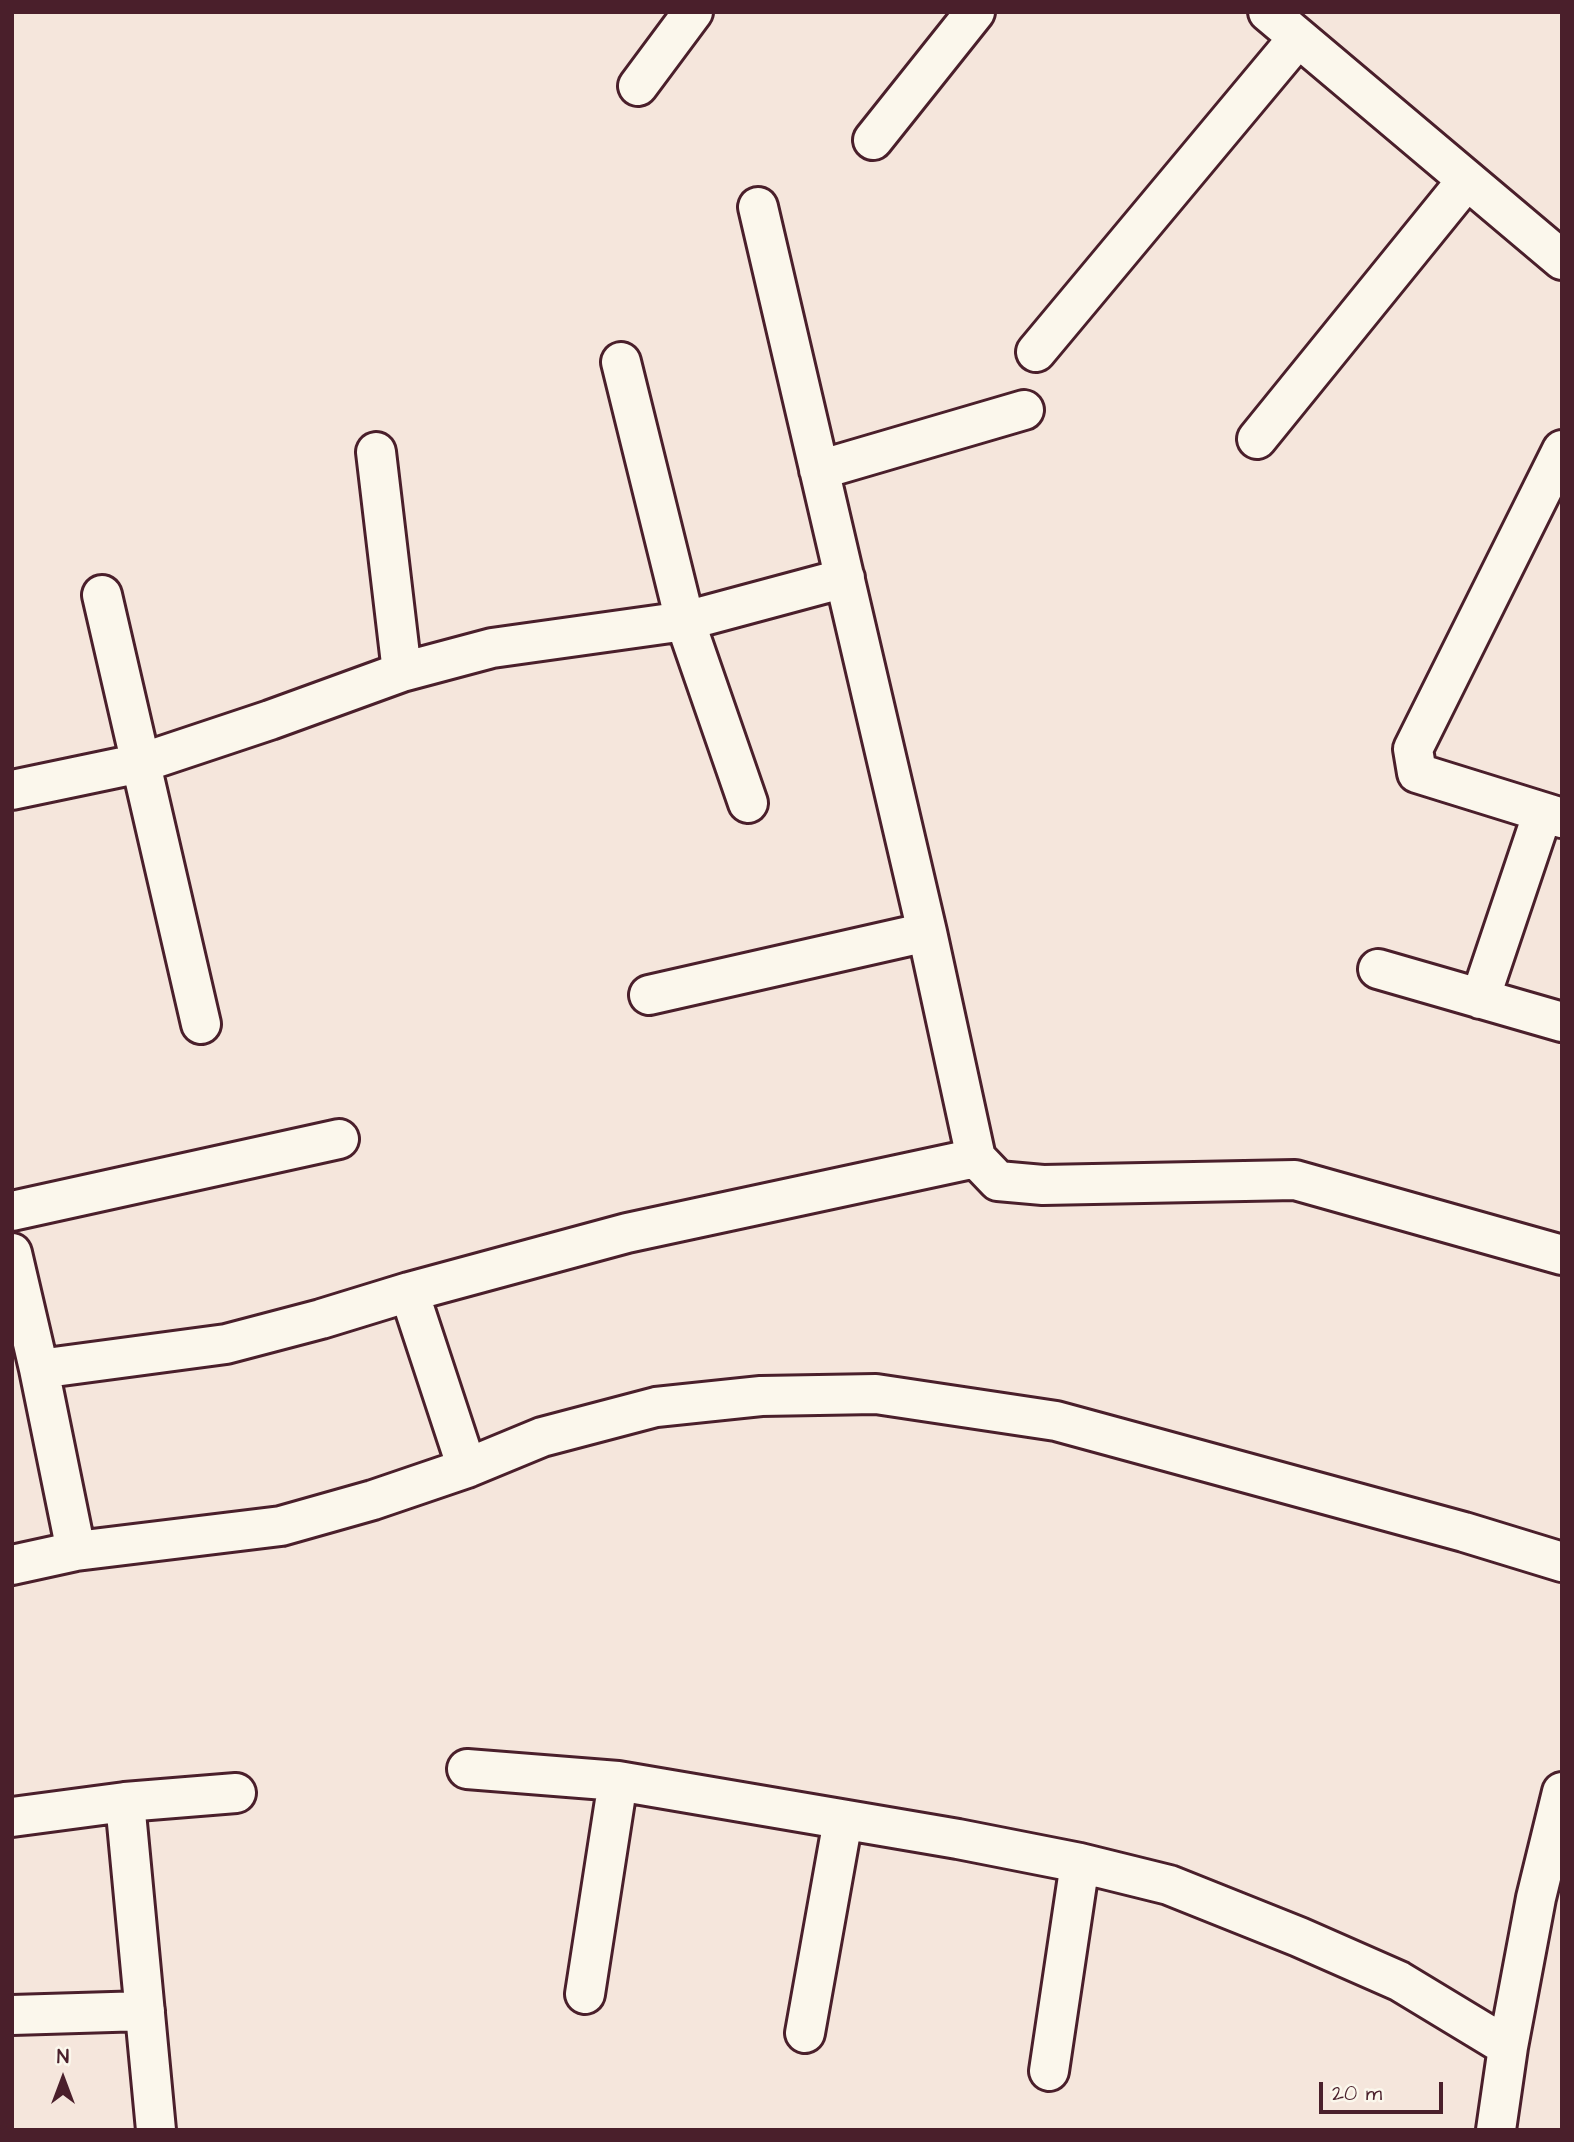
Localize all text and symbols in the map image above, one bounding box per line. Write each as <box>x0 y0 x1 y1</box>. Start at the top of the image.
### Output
north arrow <box>28 2044 98 2114</box>
text: N <box>57 2044 69 2071</box>
scale bar <box>1322 2068 1446 2112</box>
text: 20 m <box>1332 2079 1382 2108</box>

